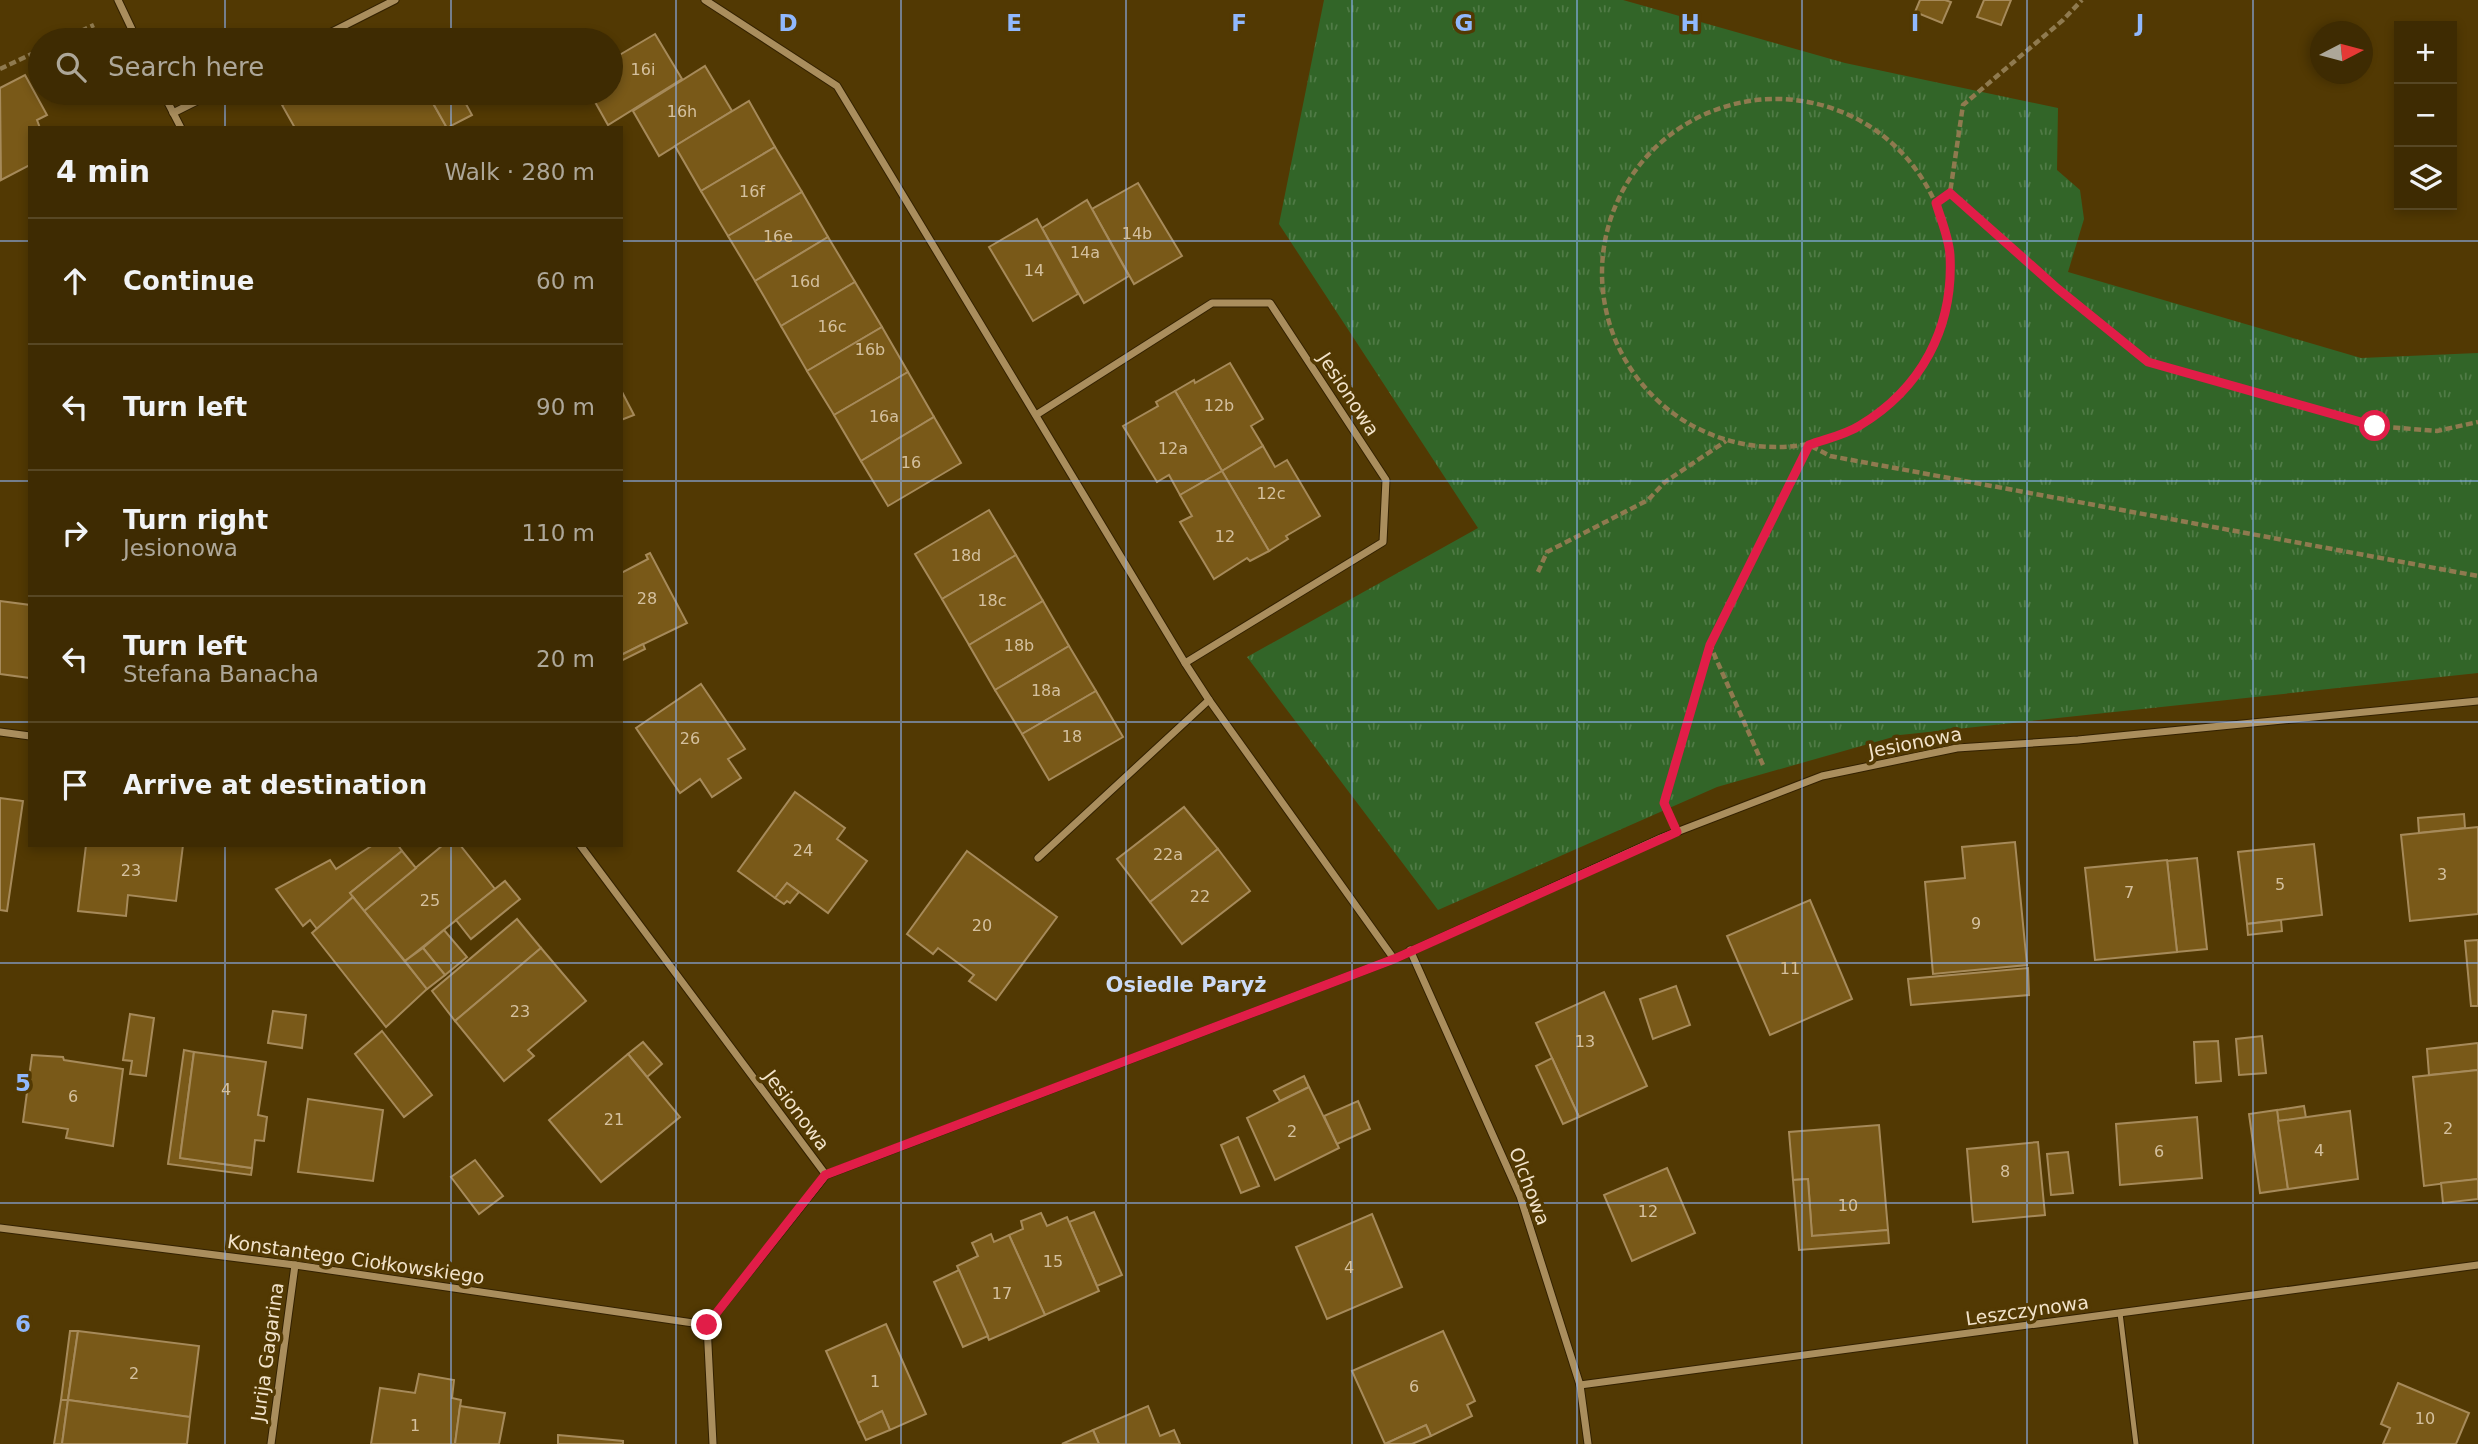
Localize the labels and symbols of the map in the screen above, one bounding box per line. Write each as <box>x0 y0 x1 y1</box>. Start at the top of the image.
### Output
text: D <box>778 10 798 36</box>
text: E <box>1006 10 1022 36</box>
text: F <box>1231 10 1247 36</box>
text: G <box>1455 10 1473 36</box>
text: H <box>1680 10 1700 36</box>
text: I <box>1911 10 1919 36</box>
text: J <box>2134 10 2144 36</box>
north arrow <box>2310 21 2373 84</box>
house number: 16i <box>631 60 655 79</box>
house number: 16h <box>667 102 697 121</box>
house number: 16f <box>739 182 765 201</box>
house number: 14b <box>1122 224 1152 243</box>
house number: 16e <box>763 227 793 246</box>
house number: 14a <box>1070 243 1100 262</box>
house number: 14 <box>1024 261 1044 280</box>
house number: 16d <box>790 272 820 291</box>
house number: 16c <box>817 317 847 336</box>
house number: 16b <box>855 340 885 359</box>
street label: Jesionowa <box>1313 347 1384 440</box>
house number: 12b <box>1204 396 1234 415</box>
house number: 16a <box>869 407 899 426</box>
route start <box>2359 410 2390 441</box>
house number: 12a <box>1158 439 1188 458</box>
house number: 16 <box>901 453 921 472</box>
house number: 12c <box>1256 484 1286 503</box>
house number: 12 <box>1215 527 1235 546</box>
house number: 18d <box>951 546 981 565</box>
house number: 28 <box>637 589 657 608</box>
house number: 18c <box>977 591 1007 610</box>
house number: 18b <box>1004 636 1034 655</box>
house number: 18a <box>1031 681 1061 700</box>
street label: Jesionowa <box>1865 722 1964 762</box>
house number: 18 <box>1062 727 1082 746</box>
house number: 26 <box>680 729 700 748</box>
house number: 24 <box>793 841 813 860</box>
house number: 22a <box>1153 845 1183 864</box>
house number: 23 <box>121 861 141 880</box>
house number: 3 <box>2437 865 2447 884</box>
house number: 5 <box>2275 875 2285 894</box>
house number: 7 <box>2124 883 2134 902</box>
house number: 22 <box>1190 887 1210 906</box>
house number: 25 <box>420 891 440 910</box>
house number: 9 <box>1971 914 1981 933</box>
house number: 20 <box>972 916 992 935</box>
house number: 11 <box>1780 959 1800 978</box>
district label: Osiedle Paryż <box>1106 973 1266 997</box>
house number: 23 <box>510 1002 530 1021</box>
house number: 13 <box>1575 1032 1595 1051</box>
street label: Jesionowa <box>759 1065 834 1155</box>
text: 5 <box>15 1070 31 1096</box>
house number: 4 <box>221 1080 231 1099</box>
house number: 6 <box>68 1087 78 1106</box>
house number: 21 <box>604 1110 624 1129</box>
house number: 2 <box>2443 1119 2453 1138</box>
house number: 2 <box>1287 1122 1297 1141</box>
house number: 4 <box>2314 1141 2324 1160</box>
house number: 6 <box>2154 1142 2164 1161</box>
street label: Olchowa <box>1505 1144 1555 1228</box>
house number: 8 <box>2000 1162 2010 1181</box>
house number: 10 <box>1838 1196 1858 1215</box>
house number: 12 <box>1638 1202 1658 1221</box>
street label: Konstantego Ciołkowskiego <box>226 1230 486 1288</box>
house number: 15 <box>1043 1252 1063 1271</box>
house number: 4 <box>1344 1258 1354 1277</box>
street label: Jurija Gagarina <box>246 1281 288 1424</box>
house number: 17 <box>992 1284 1012 1303</box>
street label: Leszczynowa <box>1964 1290 2090 1330</box>
route end <box>691 1309 722 1340</box>
text: 6 <box>15 1311 31 1337</box>
house number: 2 <box>129 1364 139 1383</box>
house number: 1 <box>870 1372 880 1391</box>
house number: 6 <box>1409 1377 1419 1396</box>
house number: 10 <box>2415 1409 2435 1428</box>
house number: 1 <box>410 1416 420 1435</box>

